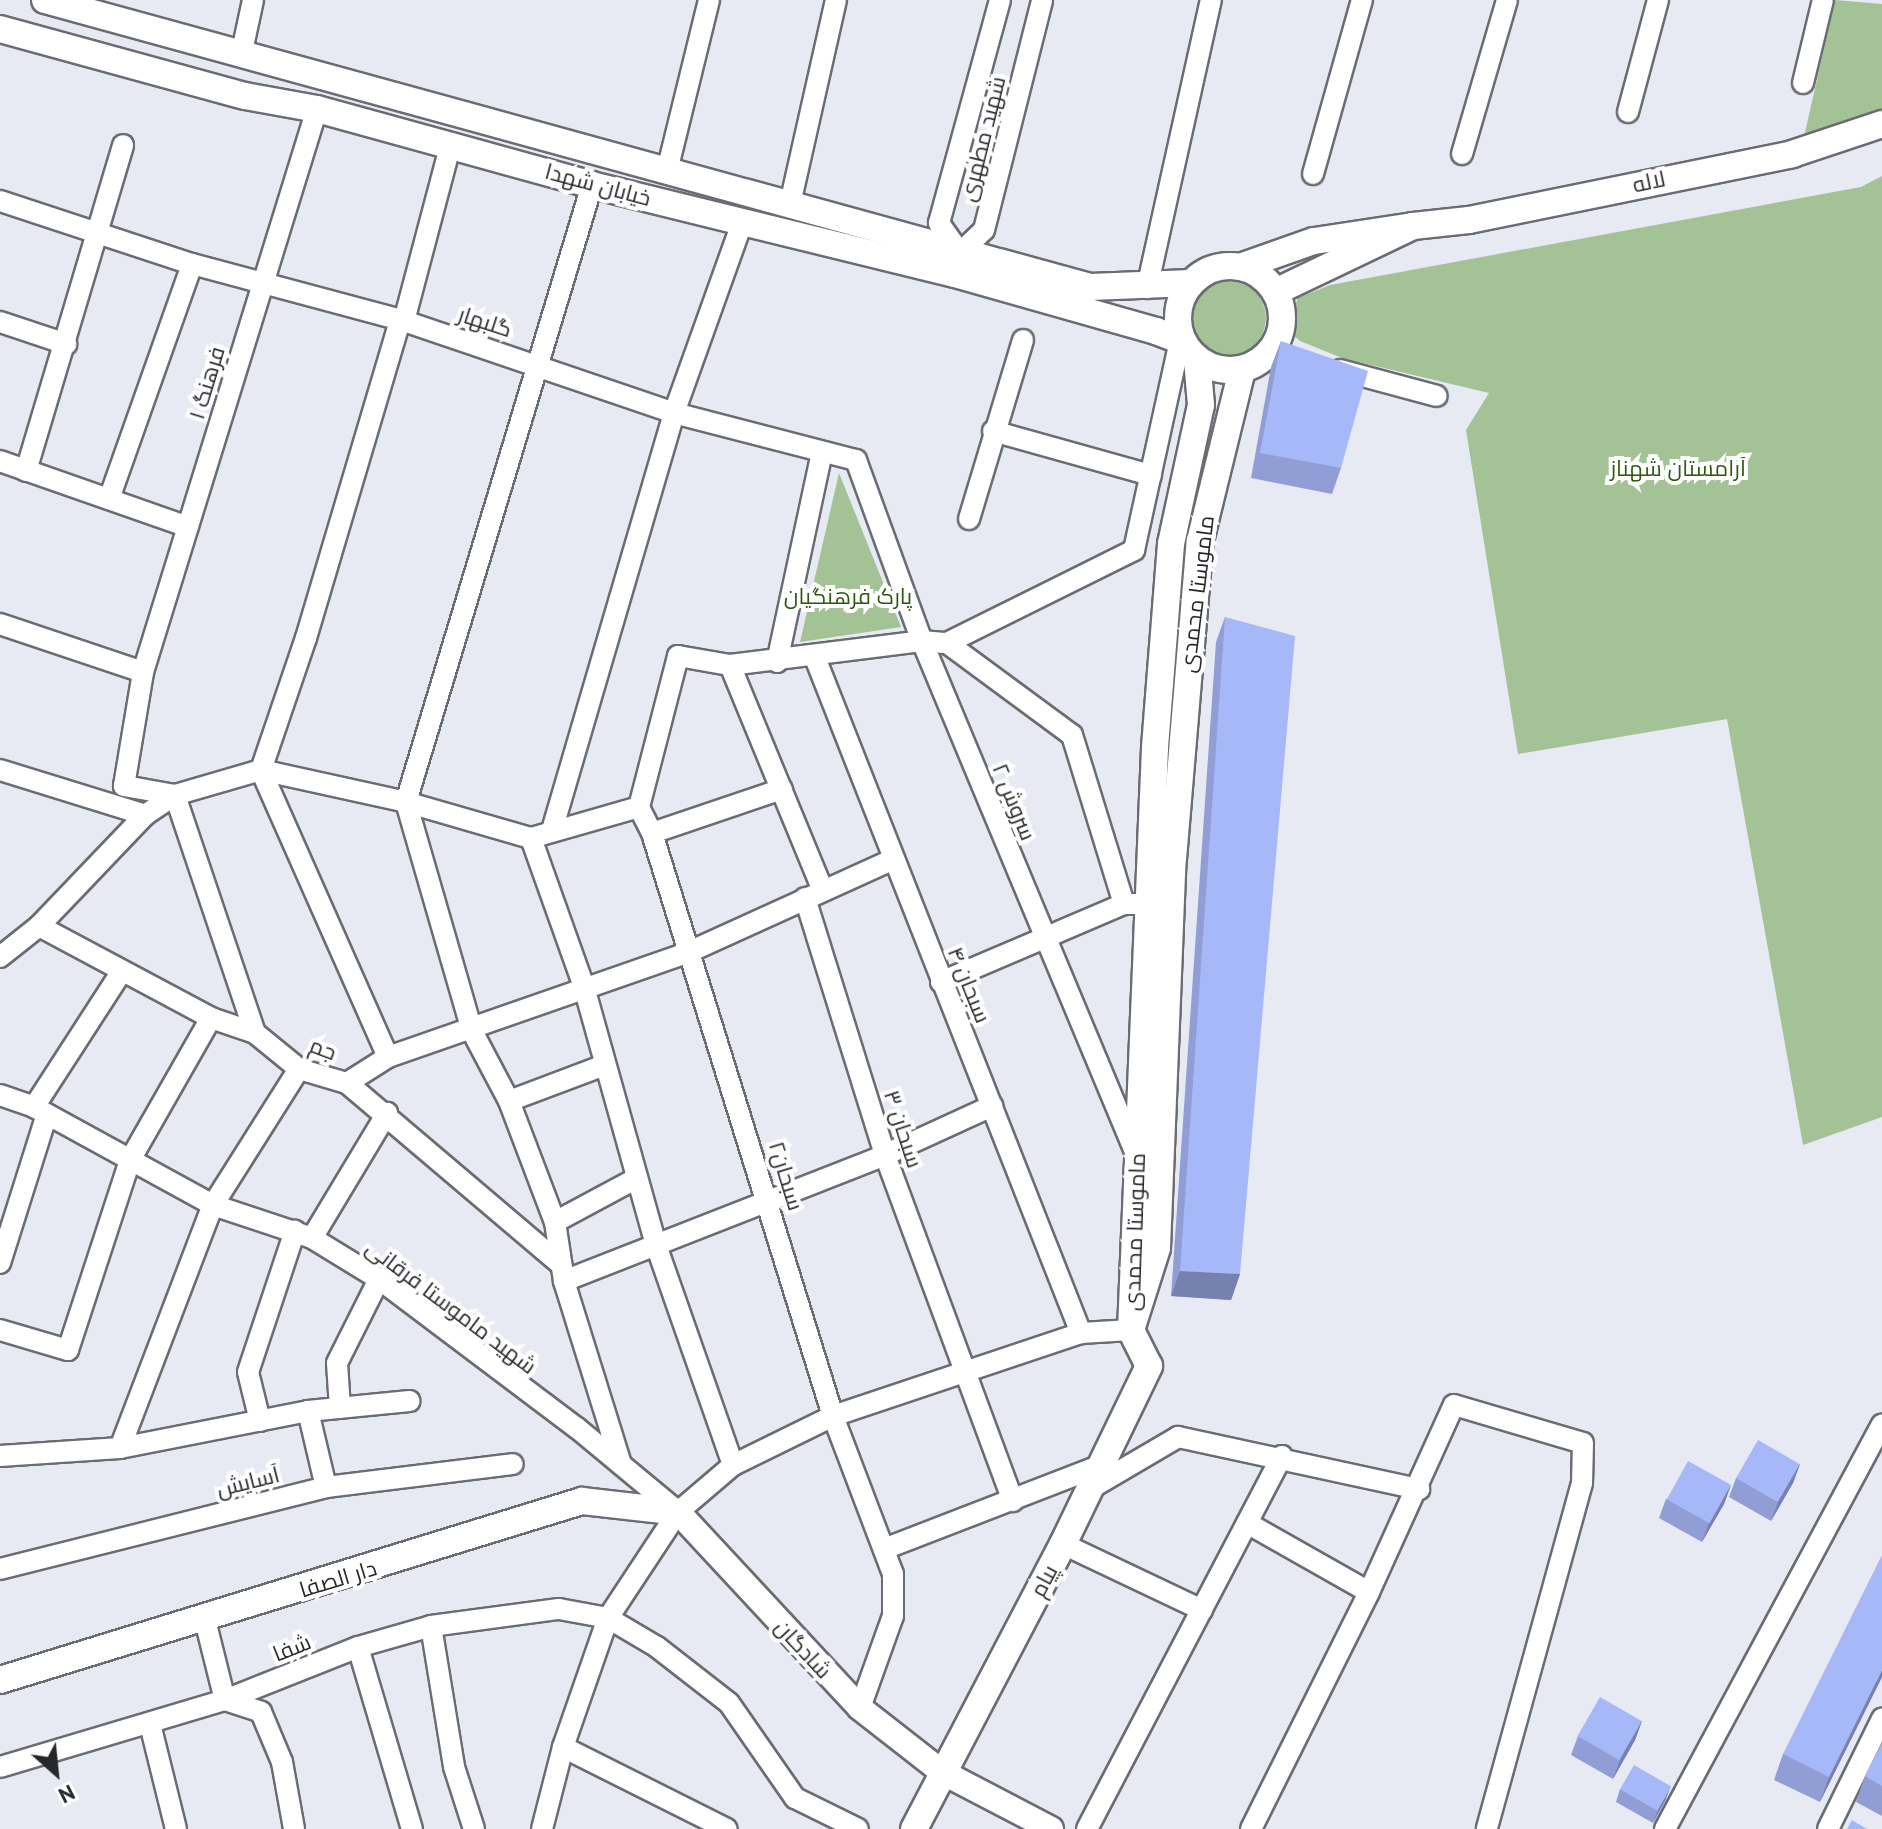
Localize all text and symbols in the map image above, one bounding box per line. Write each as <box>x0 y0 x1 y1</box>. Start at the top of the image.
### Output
street label: شهید مطهری <box>955 74 1011 204</box>
street label: خیابان شهدا <box>542 158 654 212</box>
street label: لاله <box>1630 166 1668 198</box>
street label: گلبهار <box>455 301 515 343</box>
street label: فرهنگ ۱ <box>183 343 231 423</box>
park label: آرامستان شهناز <box>1610 456 1746 482</box>
street label: ماموستا محمدی <box>1174 514 1220 674</box>
park label: پارک فرهنگیان <box>784 584 912 610</box>
street label: سروش ۲ <box>987 760 1041 844</box>
street label: سبحان ۴ <box>942 943 996 1027</box>
street label: جم <box>306 1032 340 1066</box>
street label: سبحان ۳ <box>878 1087 928 1171</box>
street label: سبحان۲ <box>763 1138 809 1214</box>
street label: ماموستا محمدی <box>1119 1152 1151 1312</box>
street label: شهید ماموستا فرقانی <box>361 1234 541 1380</box>
street label: آسایش <box>214 1461 282 1503</box>
street label: دار الصفا <box>296 1555 380 1603</box>
street label: پیام <box>1025 1560 1063 1602</box>
street label: شادگان <box>769 1614 837 1684</box>
street label: شفا <box>269 1629 315 1667</box>
north arrow <box>16 1733 96 1813</box>
text: N <box>54 1779 80 1810</box>

